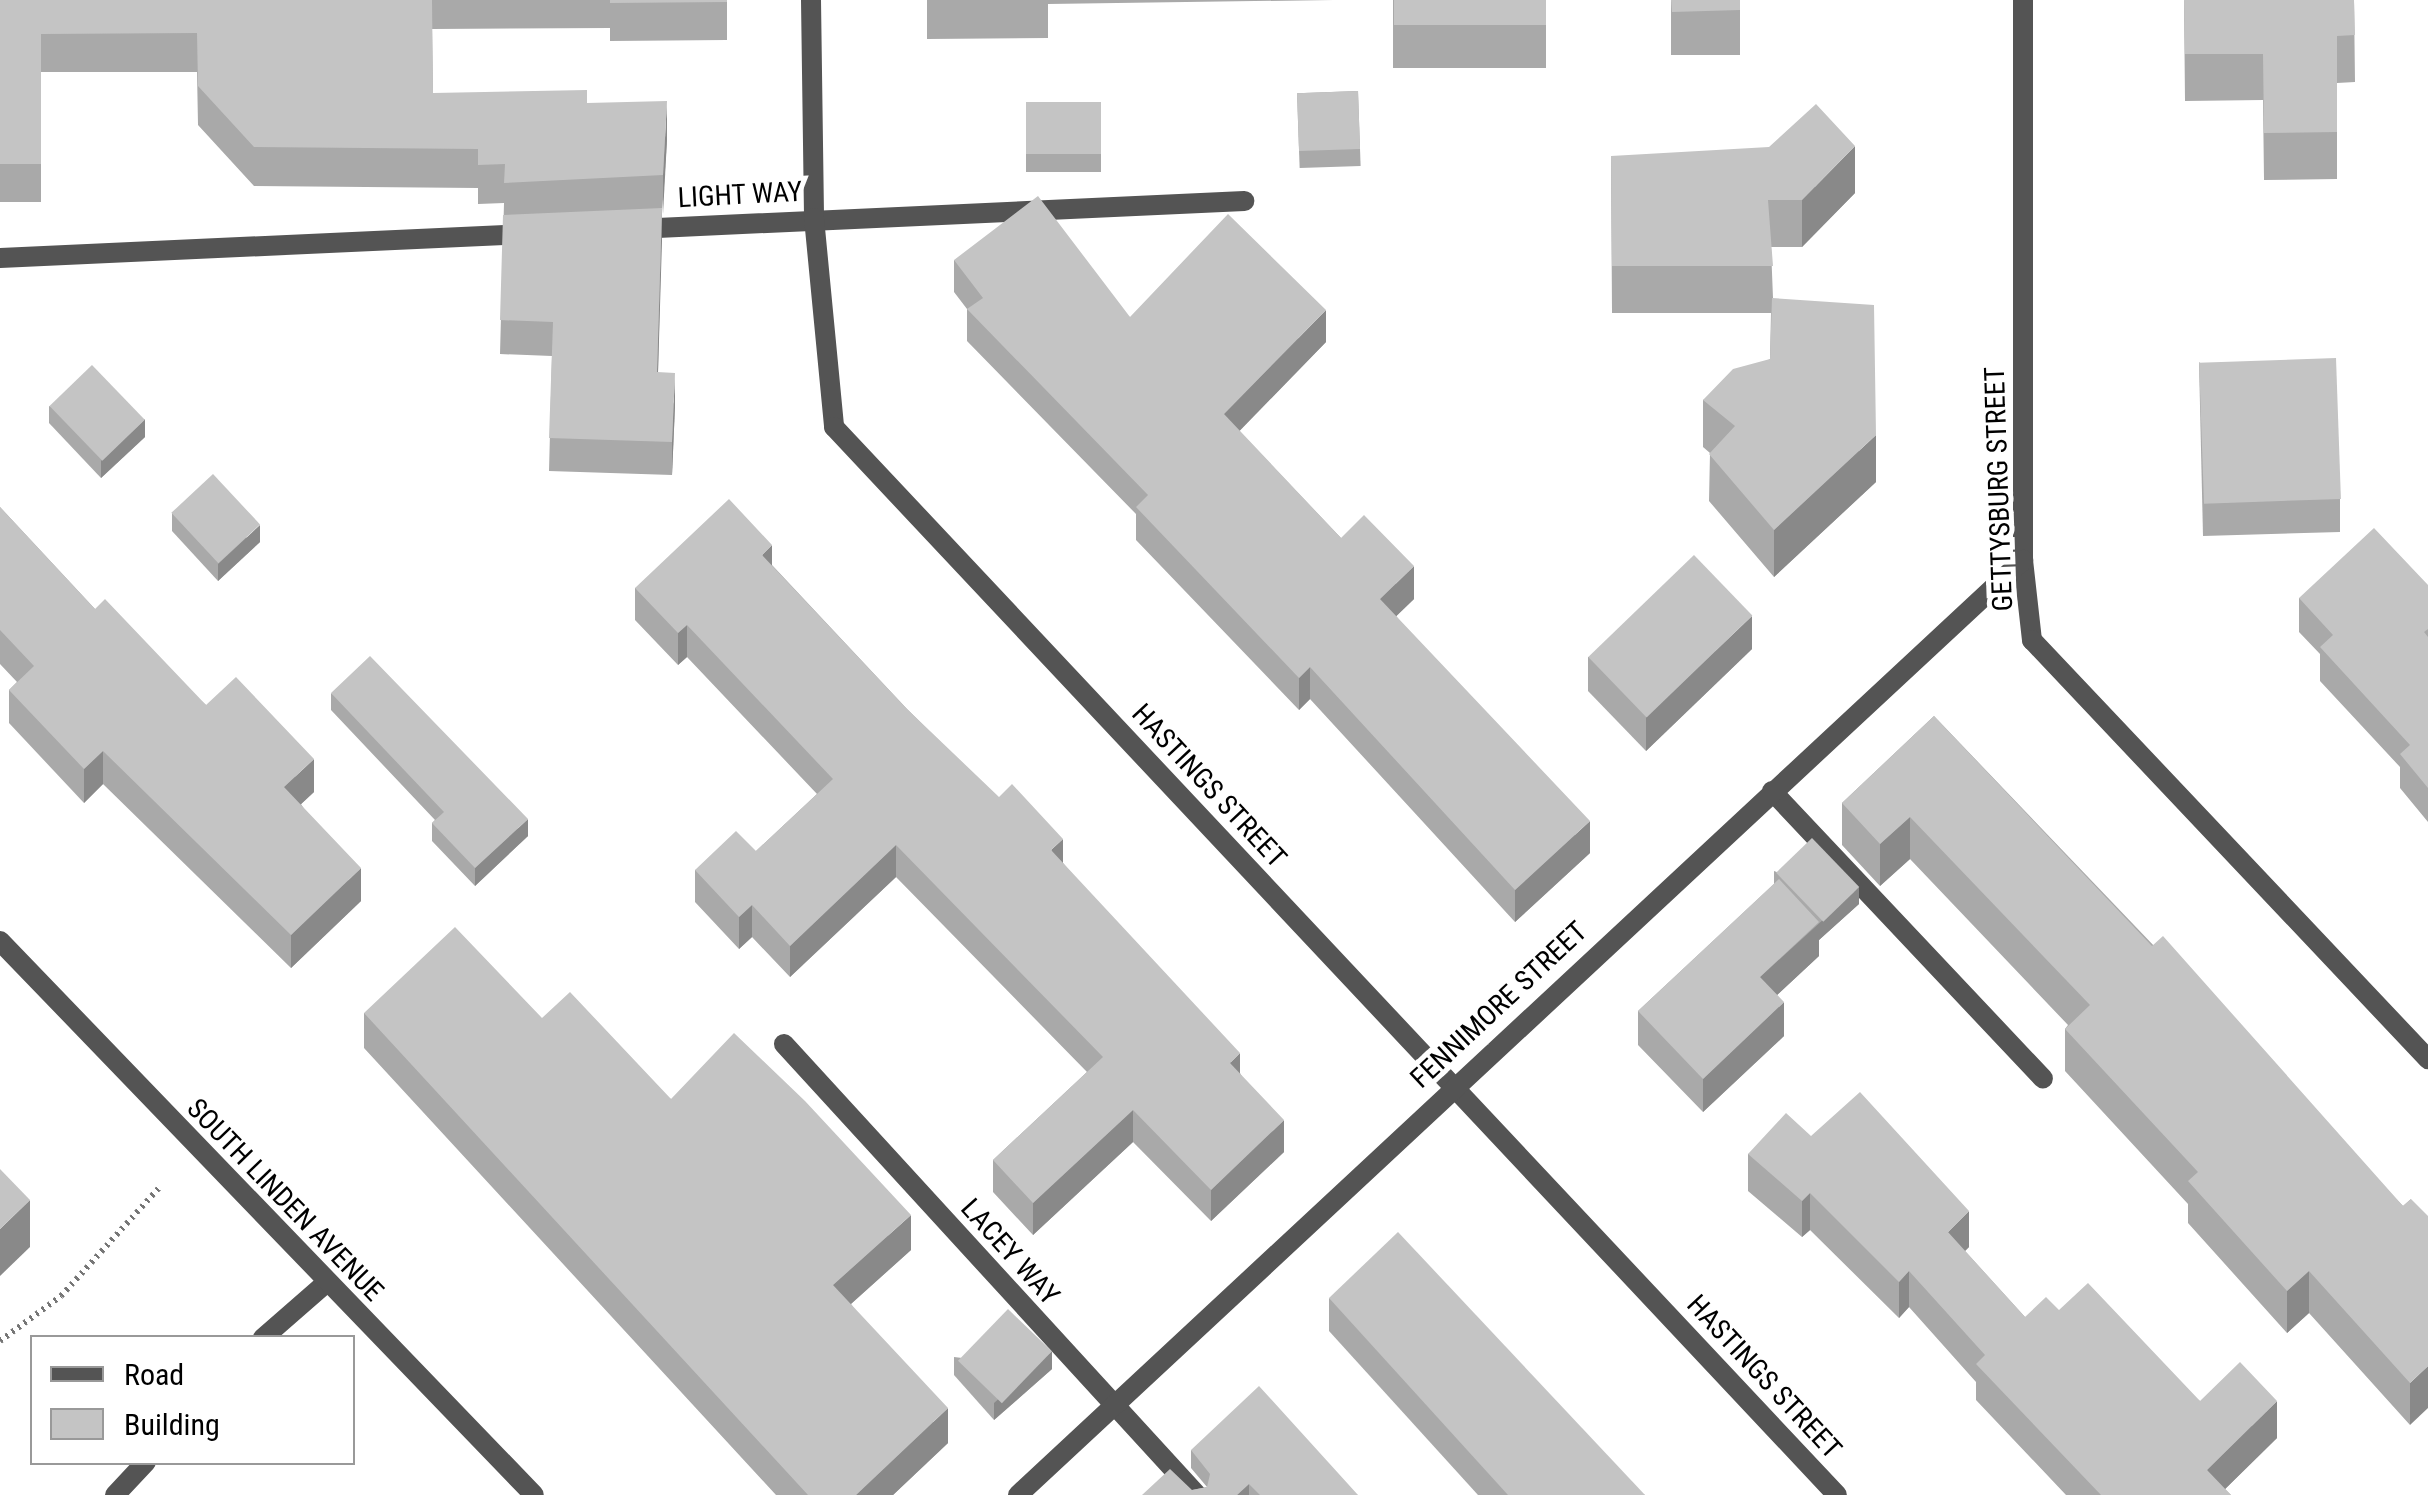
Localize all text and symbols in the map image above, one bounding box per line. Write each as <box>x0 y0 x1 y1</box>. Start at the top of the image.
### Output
street label: LIGHT WAY <box>677 175 803 215</box>
street label: GETTYSBURG STREET <box>1978 366 2020 612</box>
street label: HASTINGS STREET <box>1125 697 1293 875</box>
street label: FENNIMORE STREET <box>1404 915 1594 1095</box>
street label: SOUTH LINDEN AVENUE <box>180 1092 390 1308</box>
street label: LACEY WAY <box>954 1192 1066 1312</box>
street label: HASTINGS STREET <box>1680 1288 1848 1466</box>
legend <box>30 1335 355 1465</box>
text: Road <box>124 1357 184 1392</box>
text: Building <box>124 1407 220 1442</box>

